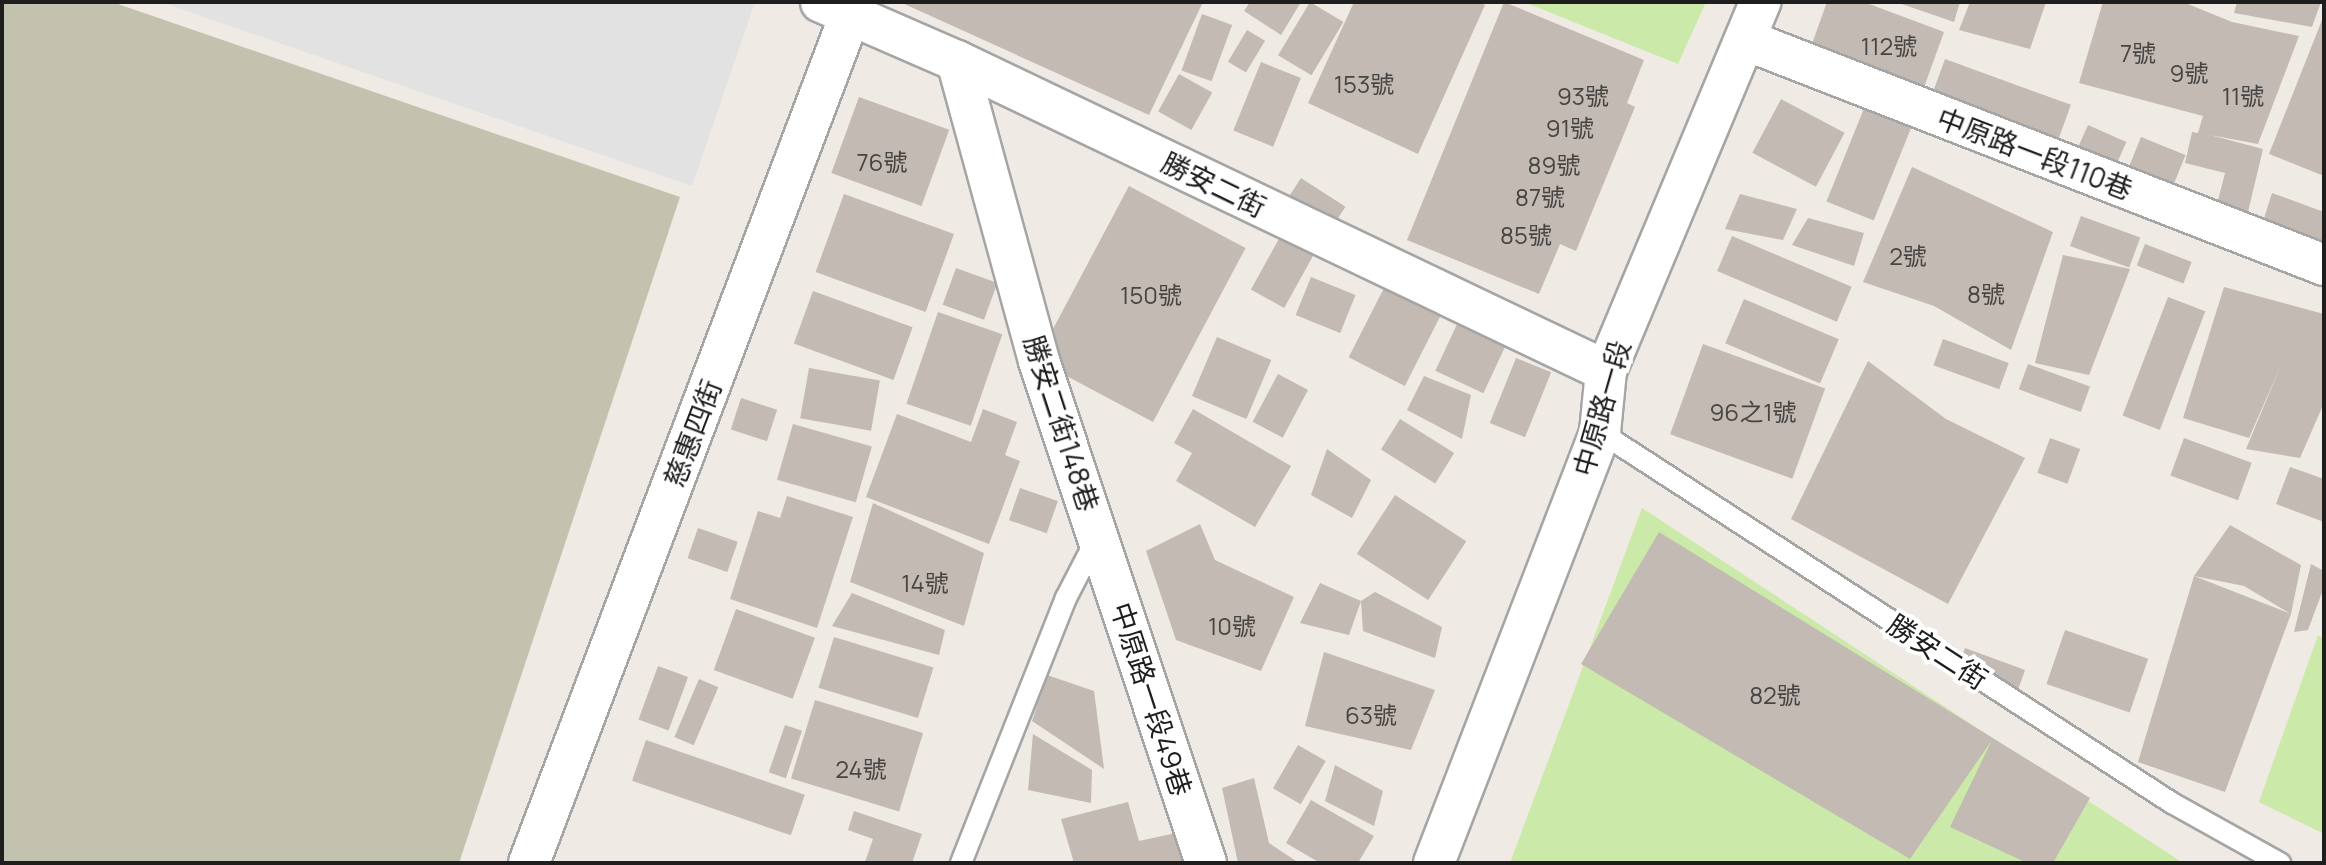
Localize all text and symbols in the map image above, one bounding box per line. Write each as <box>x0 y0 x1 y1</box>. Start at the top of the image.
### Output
house number: 112號 <box>1861 32 1917 60</box>
house number: 7號 <box>2120 39 2156 67</box>
house number: 9號 <box>2170 59 2208 87</box>
house number: 153號 <box>1334 70 1394 98</box>
house number: 93號 <box>1557 82 1609 110</box>
house number: 11號 <box>2222 82 2264 110</box>
street label: 中原路一段110巷 <box>1932 100 2138 206</box>
house number: 91號 <box>1546 114 1594 142</box>
street label: 勝安二街 <box>1156 144 1272 224</box>
house number: 76號 <box>857 148 907 176</box>
house number: 89號 <box>1528 151 1580 179</box>
house number: 87號 <box>1515 183 1565 211</box>
house number: 85號 <box>1500 221 1552 249</box>
house number: 2號 <box>1889 242 1927 270</box>
house number: 8號 <box>1967 280 2005 308</box>
house number: 150號 <box>1120 281 1182 309</box>
street label: 勝安二街148巷 <box>1018 330 1106 516</box>
street label: 中原路一段 <box>1566 336 1636 480</box>
street label: 慈惠四街 <box>656 375 728 491</box>
house number: 96之1號 <box>1709 398 1797 426</box>
house number: 14號 <box>901 569 949 597</box>
street label: 中原路一段49巷 <box>1105 598 1199 800</box>
street label: 勝安二街 <box>1882 606 1994 696</box>
house number: 10號 <box>1208 612 1256 640</box>
house number: 82號 <box>1749 681 1801 709</box>
house number: 63號 <box>1345 701 1397 729</box>
house number: 24號 <box>835 755 887 783</box>

